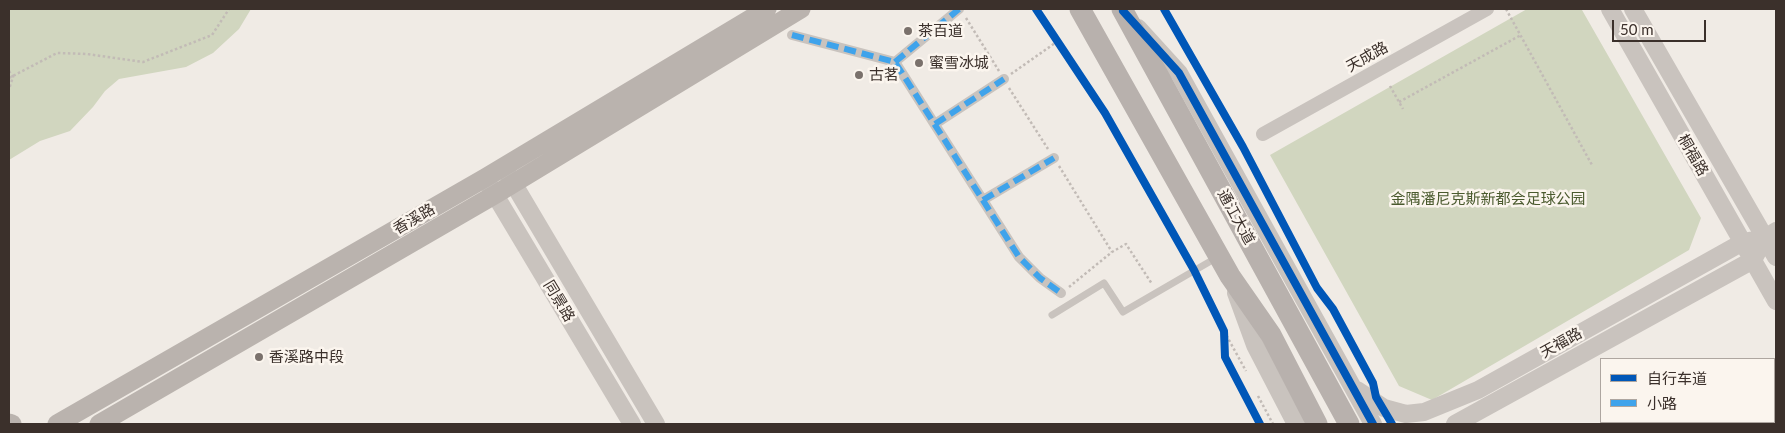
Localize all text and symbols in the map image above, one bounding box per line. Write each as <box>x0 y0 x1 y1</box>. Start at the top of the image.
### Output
scale bar <box>1615 10 1709 42</box>
text: 50 m <box>1620 20 1654 38</box>
place label: 茶百道 <box>918 22 963 40</box>
marker: 茶百道 <box>902 25 914 37</box>
street label: 天成路 <box>1343 38 1391 76</box>
place label: 蜜雪冰城 <box>929 54 989 72</box>
marker: 蜜雪冰城 <box>913 57 925 69</box>
place label: 古茗 <box>869 66 899 84</box>
marker: 古茗 <box>853 69 865 81</box>
street label: 桐福路 <box>1674 131 1712 179</box>
street label: 通江大道 <box>1214 186 1258 248</box>
park label: 金隅潘尼克斯新都会足球公园 <box>1391 190 1585 208</box>
street label: 香溪路 <box>390 200 438 238</box>
street label: 同景路 <box>540 277 578 325</box>
street label: 天福路 <box>1537 324 1585 362</box>
place label: 香溪路中段 <box>269 348 344 366</box>
marker: 香溪路中段 <box>253 351 265 363</box>
legend <box>1600 358 1775 423</box>
text: 自行车道 <box>1647 369 1707 387</box>
text: 小路 <box>1647 394 1677 412</box>

